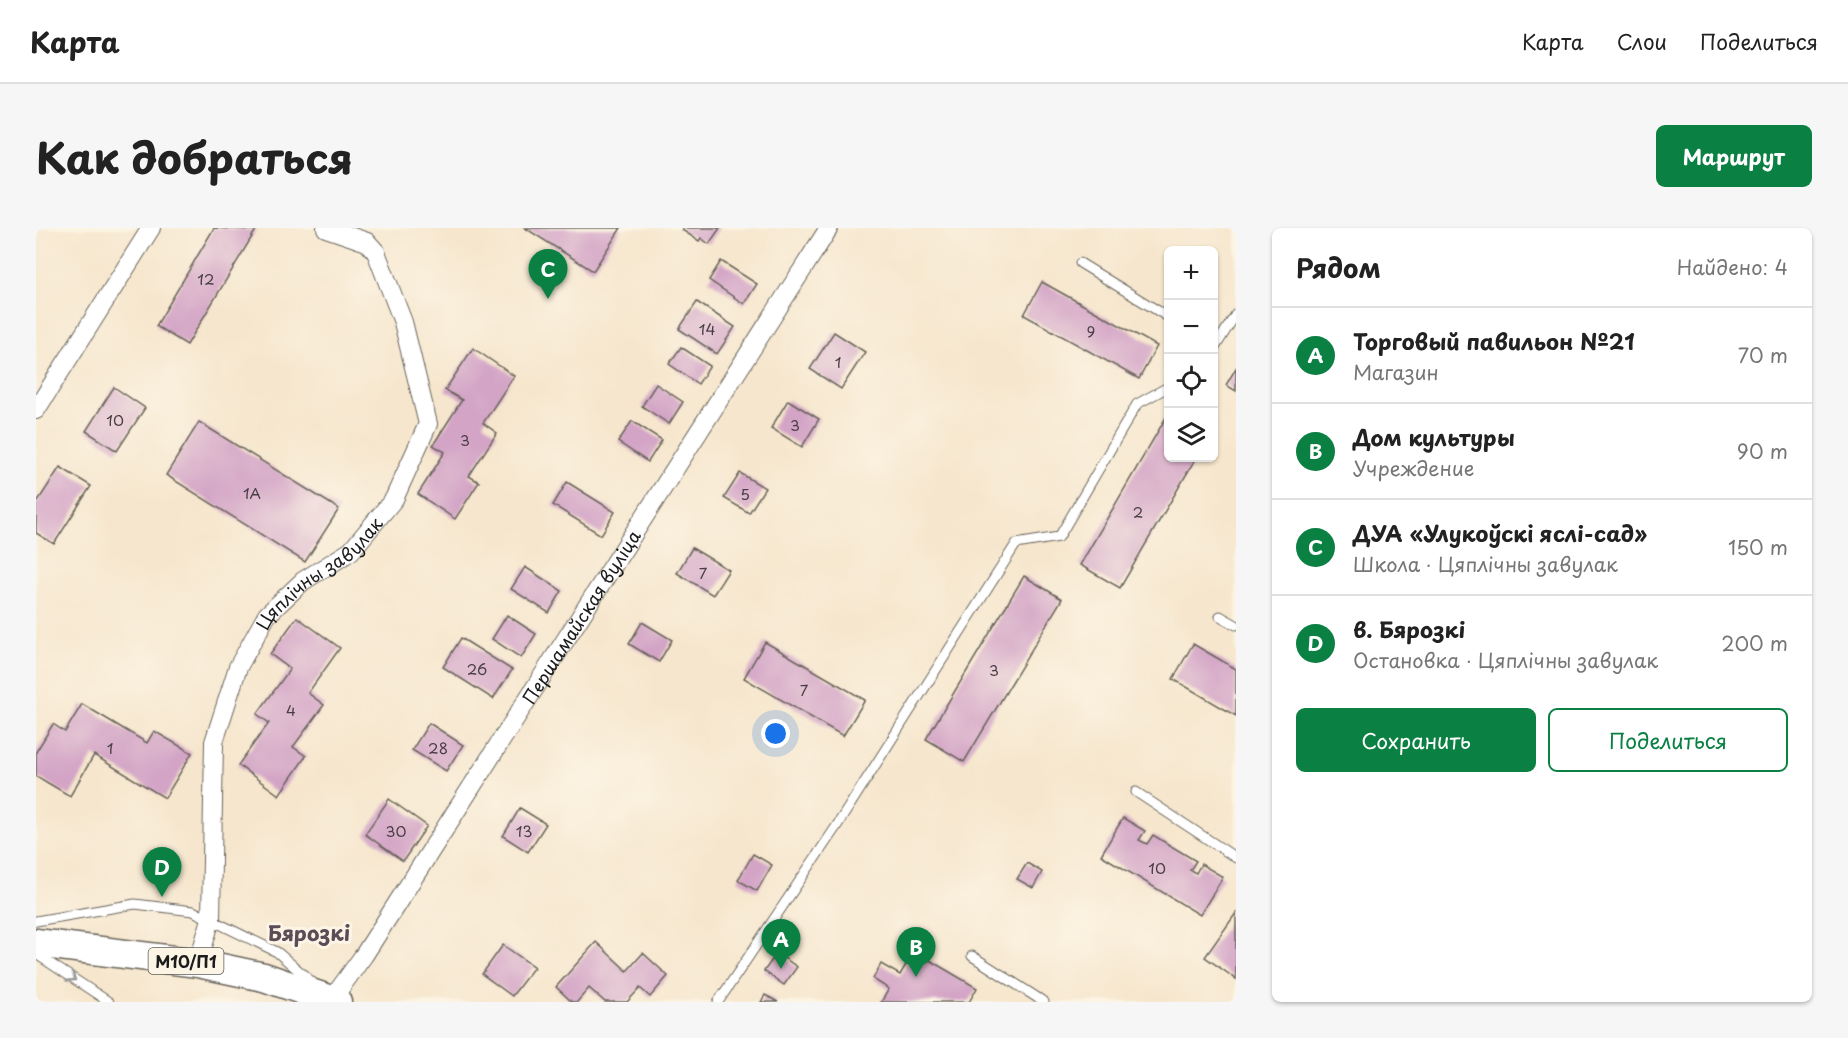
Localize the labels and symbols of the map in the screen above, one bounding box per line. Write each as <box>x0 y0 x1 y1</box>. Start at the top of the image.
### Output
pin: C <box>528 250 568 299</box>
house number: 12 <box>197 267 215 290</box>
house number: 14 <box>699 317 715 340</box>
house number: 9 <box>1087 319 1095 342</box>
house number: 1 <box>835 350 841 373</box>
house number: 10 <box>106 408 124 431</box>
house number: 3 <box>790 413 800 436</box>
house number: 3 <box>460 428 470 451</box>
house number: 1А <box>243 481 261 504</box>
house number: 5 <box>740 482 750 505</box>
house number: 2 <box>1133 500 1143 523</box>
street label: Цяплічны завулак <box>248 510 388 634</box>
street label: Першамайская вуліца <box>515 524 646 709</box>
house number: 7 <box>699 561 708 584</box>
house number: 26 <box>467 657 487 680</box>
house number: 3 <box>989 658 999 681</box>
house number: 7 <box>800 678 809 701</box>
house number: 4 <box>286 698 296 721</box>
your location <box>761 719 790 748</box>
house number: 1 <box>107 736 113 759</box>
house number: 28 <box>428 736 448 759</box>
house number: 30 <box>386 819 406 842</box>
house number: 13 <box>516 819 532 842</box>
pin: D <box>142 848 182 897</box>
house number: 10 <box>1148 856 1166 879</box>
district label: Бярозкі <box>268 916 350 948</box>
pin: A <box>762 920 800 969</box>
pin: B <box>896 928 936 977</box>
road number: М10/П1 <box>148 948 224 974</box>
one-way arrow <box>66 971 77 982</box>

